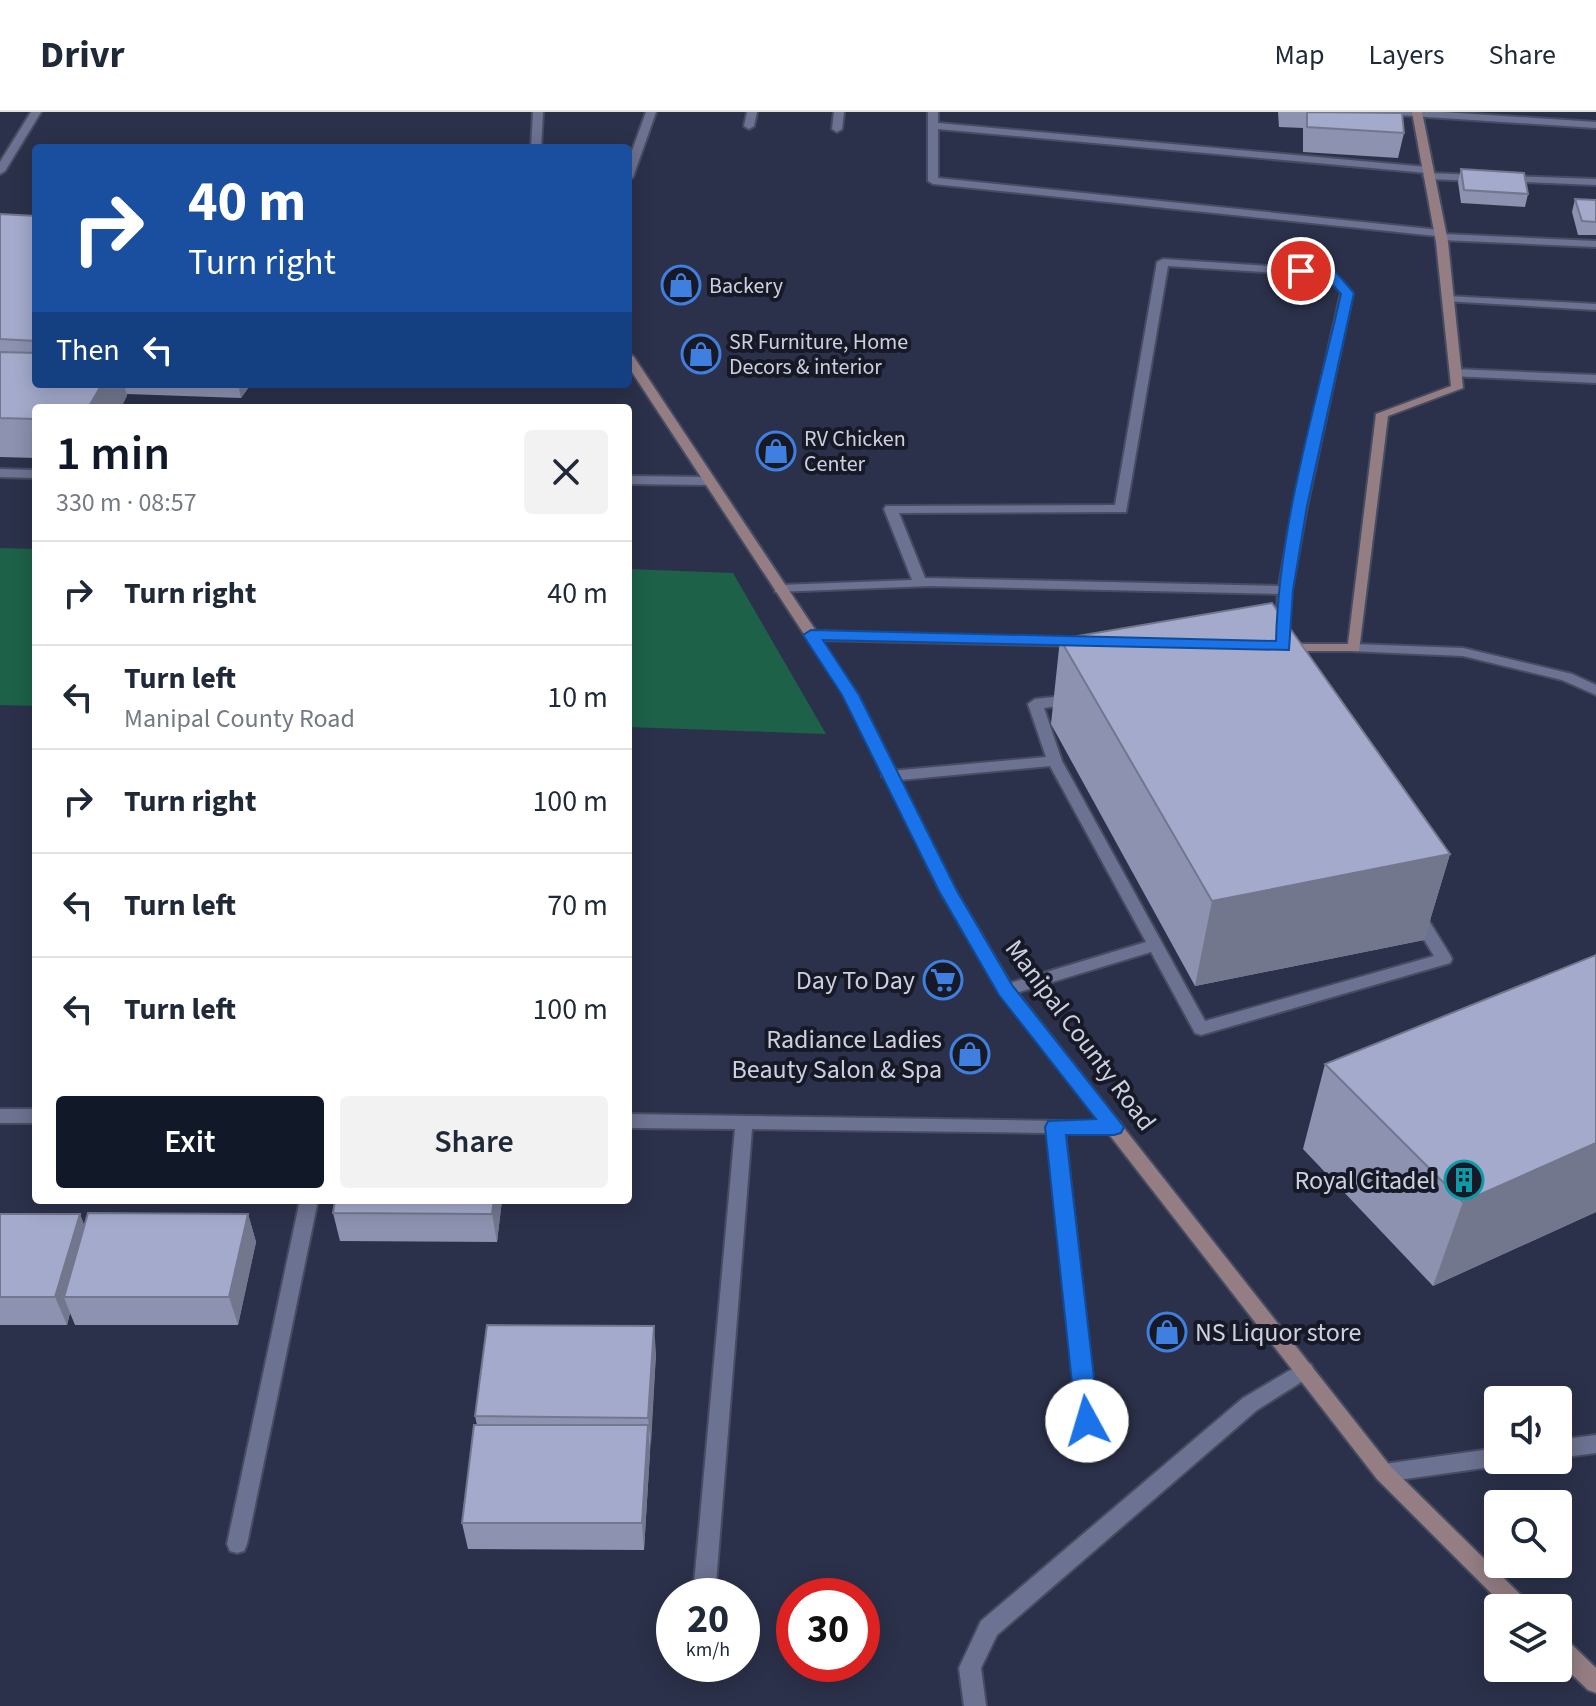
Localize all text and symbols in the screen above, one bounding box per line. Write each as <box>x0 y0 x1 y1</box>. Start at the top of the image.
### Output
text: Drivr <box>40 28 125 82</box>
text: Map <box>1274 35 1324 75</box>
text: Layers <box>1368 35 1444 75</box>
text: Share <box>1488 35 1556 75</box>
text: 40 m <box>188 163 306 242</box>
icon: right <box>56 176 160 280</box>
text: Turn right <box>188 237 336 288</box>
pin <box>1267 237 1335 305</box>
icon: arrive <box>1279 249 1323 293</box>
shop icon: Backery <box>660 264 702 306</box>
place label: Backery <box>709 270 784 302</box>
place label: SR Furniture, Home Decors & interior <box>729 326 908 383</box>
icon: left <box>136 328 180 372</box>
text: Then <box>56 329 120 372</box>
shop icon: SR Furniture, Home Decors & interior <box>680 333 722 375</box>
text: 1 min <box>56 420 170 488</box>
place label: RV Chicken Center <box>804 423 906 480</box>
button: close <box>524 430 608 514</box>
shop icon: RV Chicken Center <box>755 430 797 472</box>
text: 330 m · 08:57 <box>56 484 197 521</box>
icon: right <box>56 571 100 615</box>
text: Turn right <box>124 572 256 615</box>
text: 40 m <box>547 572 608 615</box>
text: Turn left <box>124 657 236 700</box>
icon: left <box>56 675 100 719</box>
text: 10 m <box>547 676 608 719</box>
text: Manipal County Road <box>124 700 355 737</box>
icon: right <box>56 779 100 823</box>
text: Turn right <box>124 780 256 823</box>
text: 100 m <box>532 780 608 823</box>
icon: left <box>56 883 100 927</box>
text: Turn left <box>124 884 236 927</box>
text: 70 m <box>547 884 608 927</box>
street label: Manipal County Road <box>996 932 1165 1139</box>
supermarket icon: Day To Day <box>922 959 964 1001</box>
place label: Day To Day <box>796 962 915 999</box>
icon: left <box>56 987 100 1031</box>
text: Turn left <box>124 988 236 1031</box>
text: 100 m <box>532 988 608 1031</box>
place label: Radiance Ladies Beauty Salon & Spa <box>732 1021 942 1088</box>
shop icon: Radiance Ladies Beauty Salon & Spa <box>949 1033 991 1075</box>
button: Exit <box>56 1096 324 1188</box>
button: Share <box>340 1096 608 1188</box>
building icon: Royal Citadel <box>1443 1159 1485 1201</box>
place label: Royal Citadel <box>1294 1162 1436 1199</box>
shop icon: NS Liquor store <box>1146 1311 1188 1353</box>
place label: NS Liquor store <box>1195 1314 1361 1351</box>
position arrow <box>1045 1379 1129 1463</box>
map controls <box>1484 1386 1572 1682</box>
button: sound <box>1484 1386 1572 1474</box>
button: search <box>1484 1490 1572 1578</box>
speed limit sign: 30 <box>776 1578 880 1682</box>
text: 20 <box>687 1591 729 1648</box>
button: layers <box>1484 1594 1572 1682</box>
text: km/h <box>686 1636 730 1664</box>

